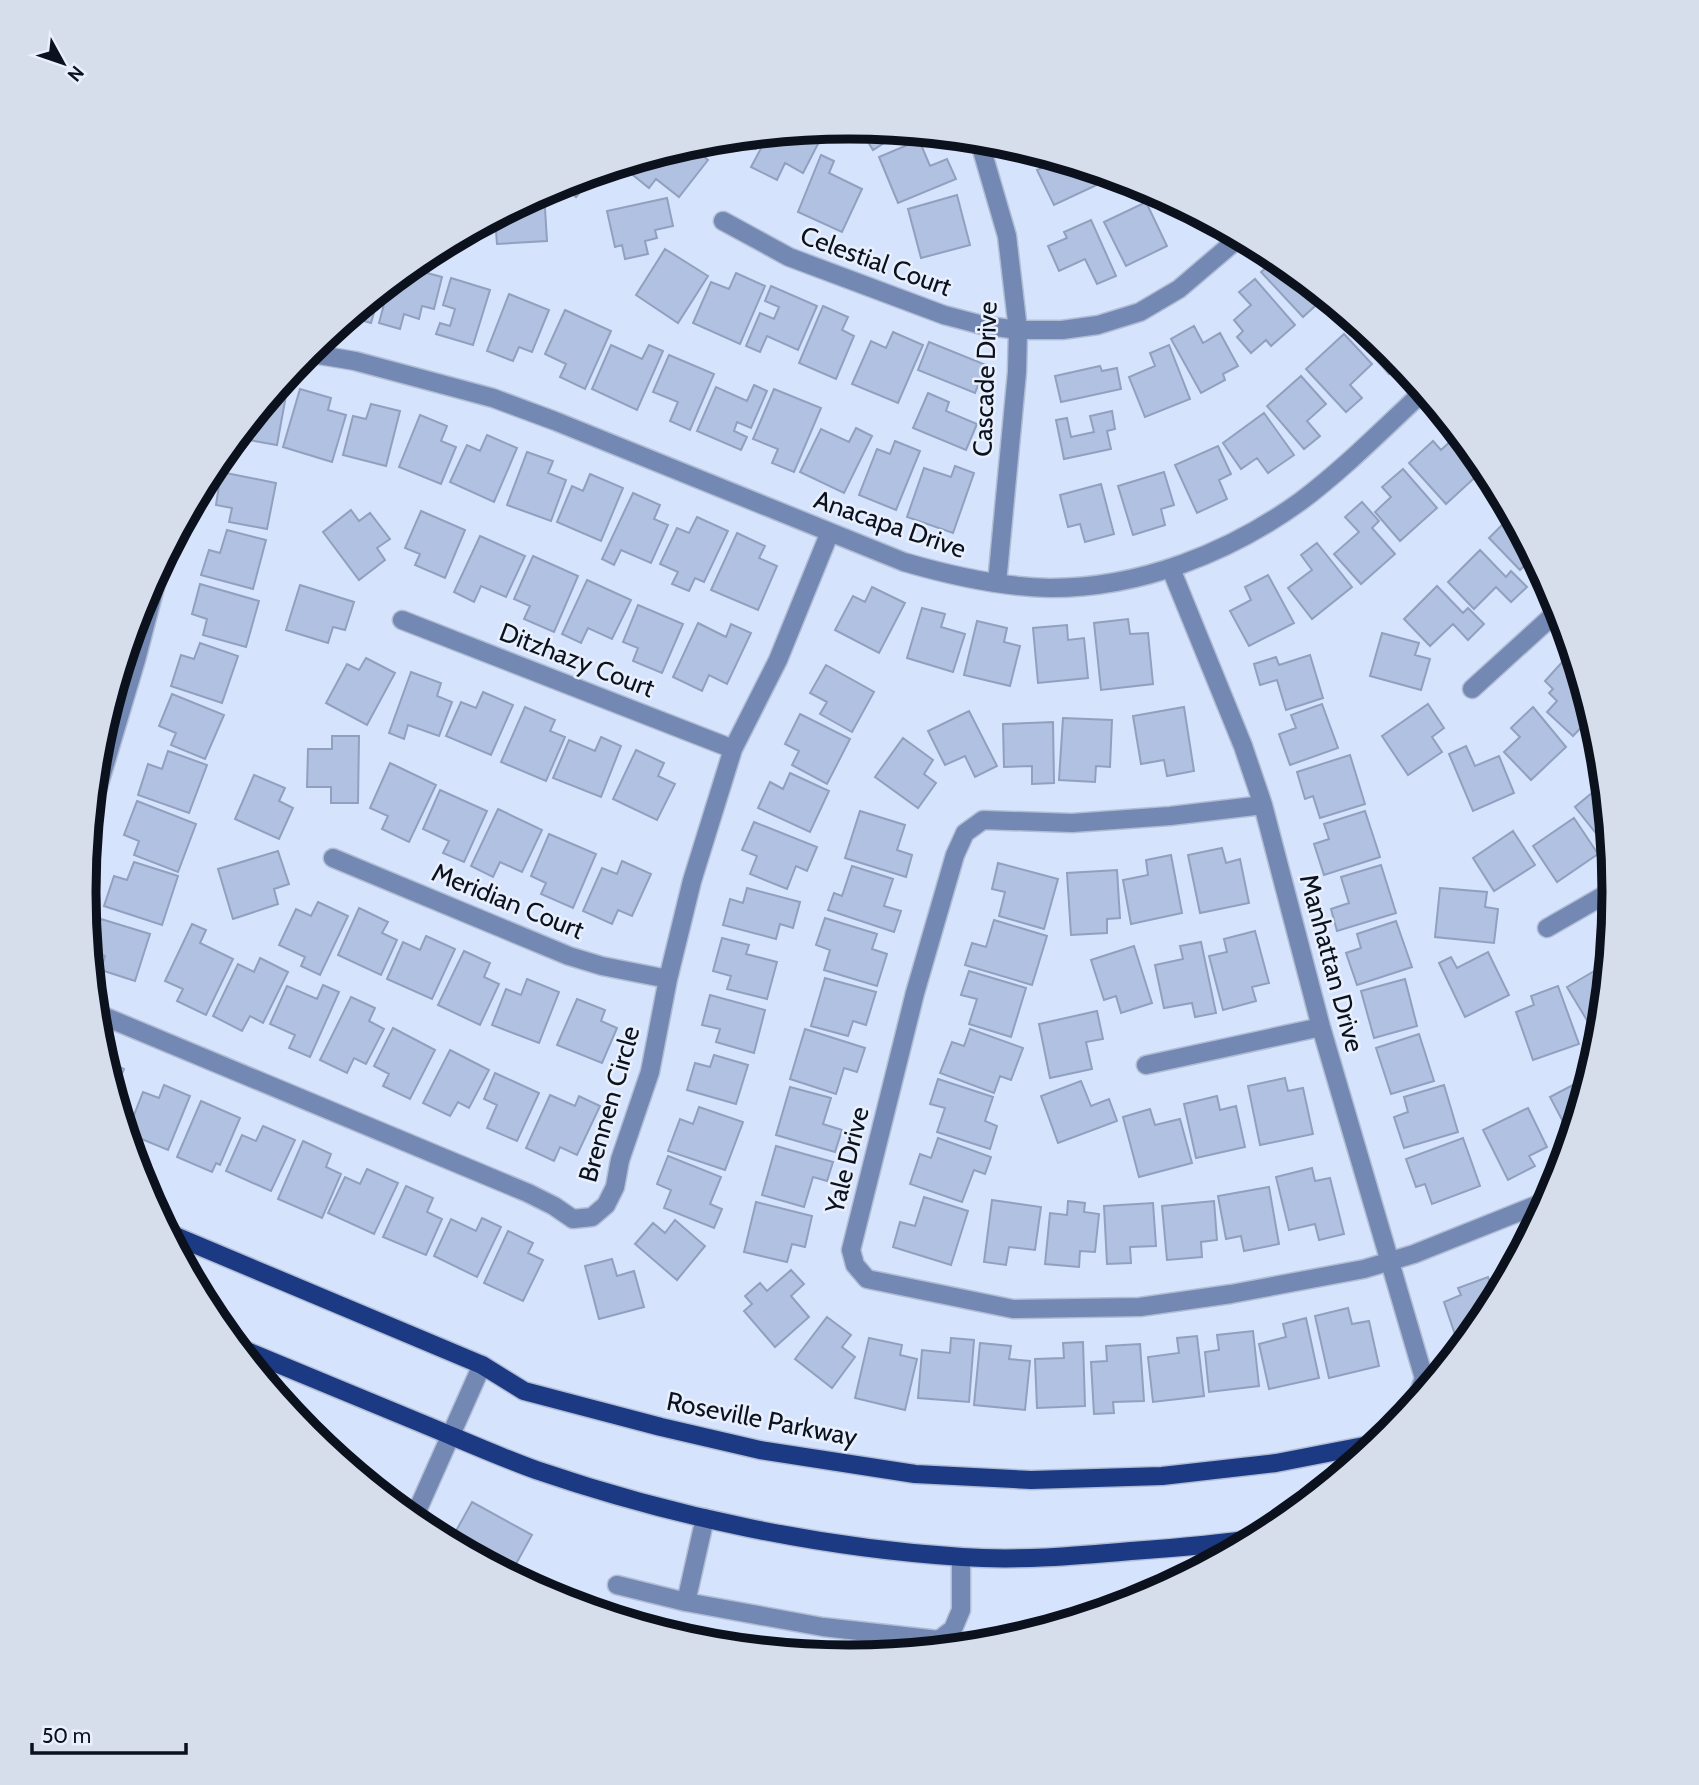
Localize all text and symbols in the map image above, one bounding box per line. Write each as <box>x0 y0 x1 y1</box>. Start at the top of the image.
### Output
north arrow <box>28 28 98 98</box>
text: N <box>63 61 89 86</box>
street label: Celestial Court <box>796 219 956 303</box>
street label: Cascade Drive <box>966 301 1004 457</box>
street label: Anacapa Drive <box>810 483 970 565</box>
street label: Ditzhazy Court <box>495 616 659 704</box>
street label: Meridian Court <box>427 856 589 946</box>
street label: Manhattan Drive <box>1293 870 1371 1056</box>
street label: Brennen Circle <box>571 1022 647 1186</box>
street label: Yale Drive <box>818 1103 876 1218</box>
street label: Roseville Parkway <box>664 1385 860 1453</box>
scale bar <box>32 1712 186 1756</box>
text: 50 m <box>42 1723 91 1748</box>

